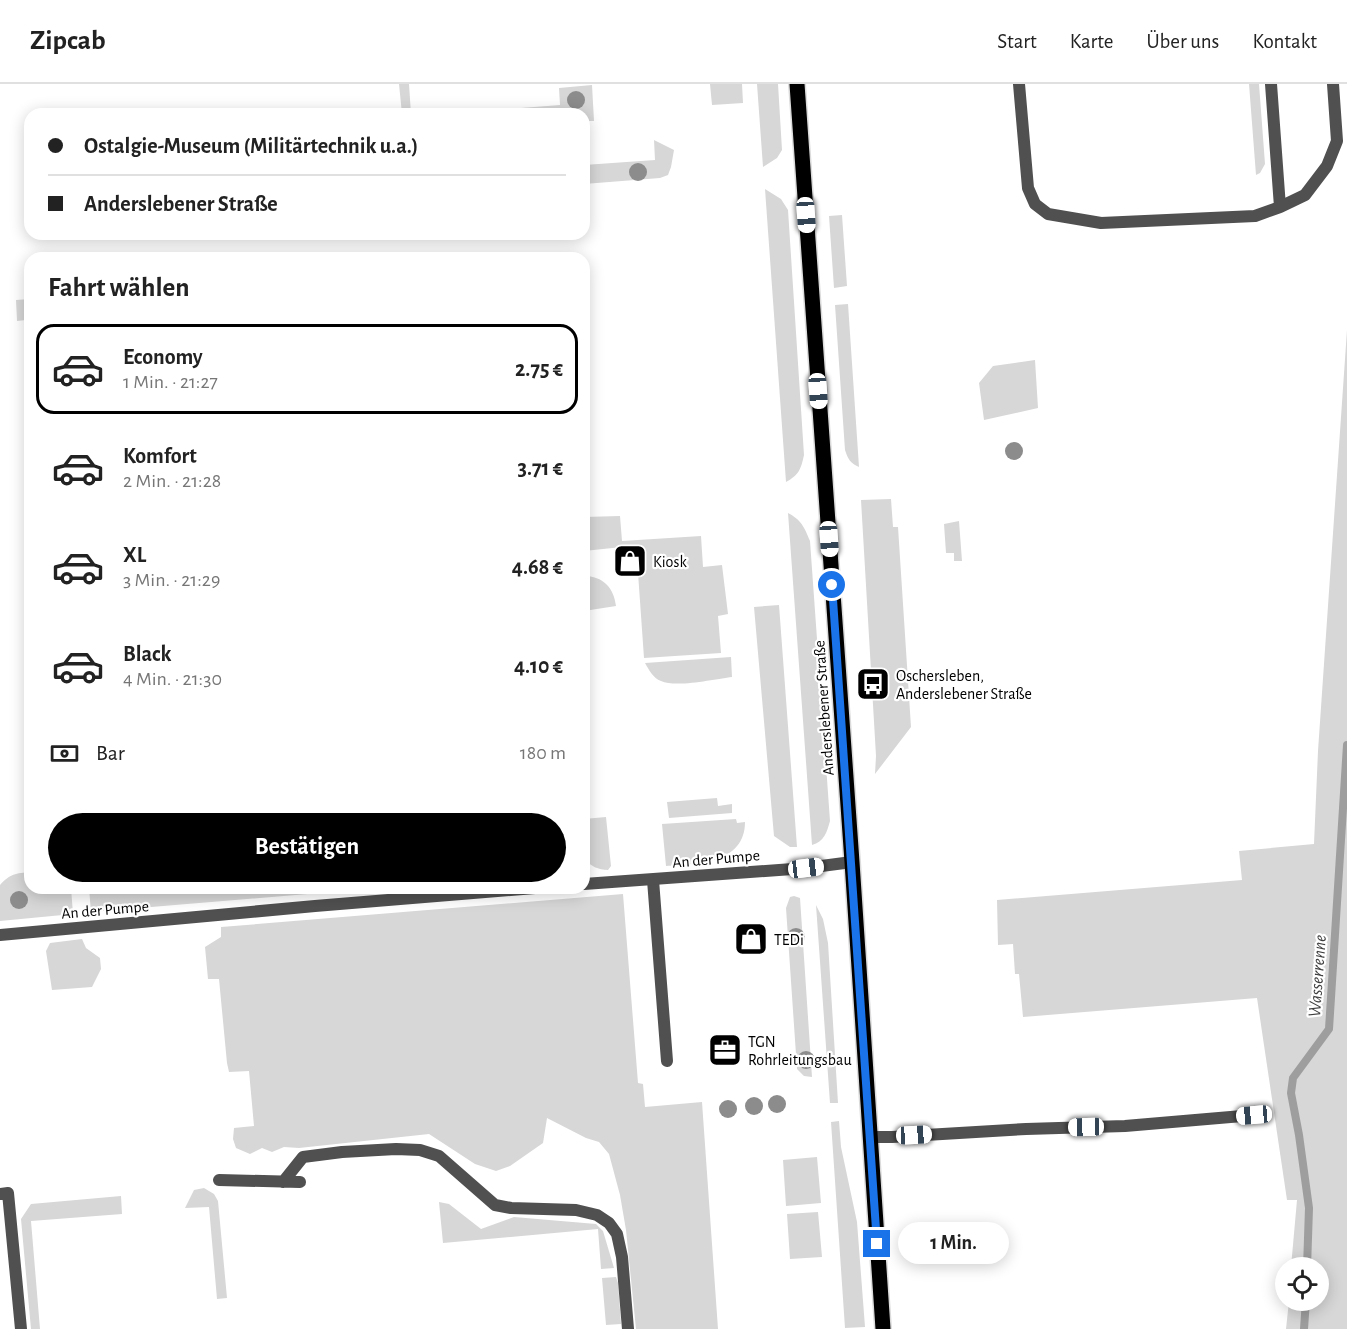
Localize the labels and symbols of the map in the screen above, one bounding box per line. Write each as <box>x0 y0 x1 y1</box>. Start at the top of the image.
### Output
car <box>796 196 816 234</box>
car <box>808 372 828 410</box>
car <box>819 520 839 558</box>
shop icon: Kiosk <box>612 543 648 579</box>
place label: Kiosk <box>653 554 687 570</box>
route start <box>818 571 845 598</box>
street label: Anderslebener Straße <box>811 640 837 776</box>
bus stop icon: Oschersleben, Anderslebener Straße <box>855 666 891 702</box>
place label: Oschersleben, Anderslebener Straße <box>896 668 1032 702</box>
street label: An der Pumpe <box>672 847 761 871</box>
car <box>787 857 825 879</box>
street label: An der Pumpe <box>61 898 150 922</box>
shop icon: TEDi <box>733 921 769 957</box>
place label: TEDi <box>774 932 804 948</box>
water label: Wasserrenne <box>1306 934 1330 1018</box>
office icon: TGN Rohrleitungsbau <box>707 1032 743 1068</box>
place label: TGN Rohrleitungsbau <box>748 1034 852 1068</box>
car <box>1235 1104 1273 1126</box>
car <box>1068 1118 1104 1136</box>
car <box>896 1125 932 1145</box>
callout: 1 Min. <box>898 1223 1009 1265</box>
route end <box>863 1230 890 1257</box>

